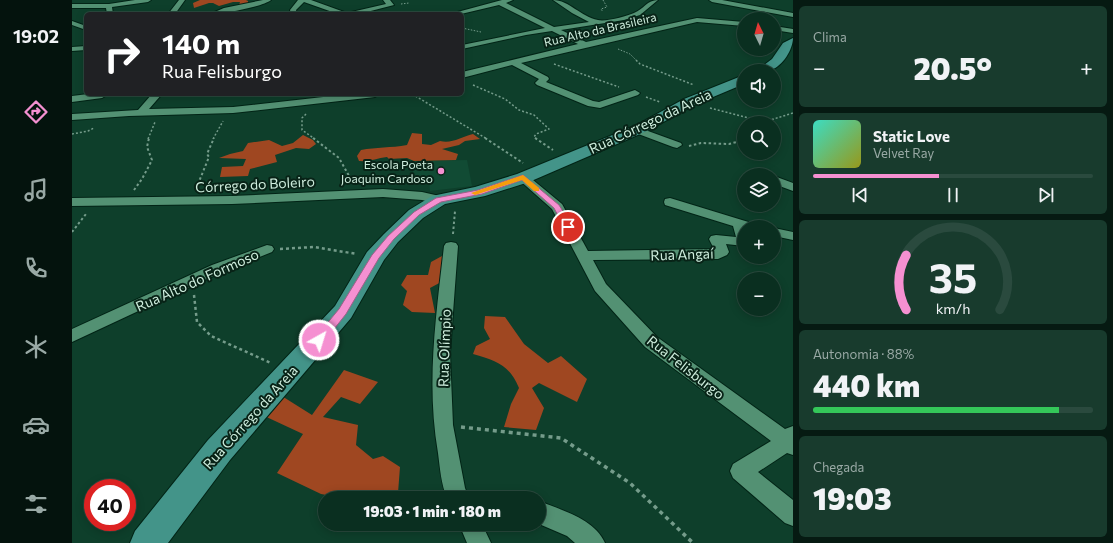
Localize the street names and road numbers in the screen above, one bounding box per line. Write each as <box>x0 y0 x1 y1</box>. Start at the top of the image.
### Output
street label: Rua Alto da Brasileira <box>542 9 658 49</box>
street label: Rua Córrego da Areia <box>586 85 714 157</box>
street label: Córrego do Boleiro <box>195 172 315 196</box>
street label: Rua Angaí <box>650 244 714 264</box>
street label: Rua Alto do Formoso <box>133 245 261 315</box>
street label: Rua Olímpio <box>434 309 454 387</box>
street label: Rua Felisburgo <box>644 332 728 402</box>
street label: Rua Córrego da Areia <box>199 362 301 472</box>

